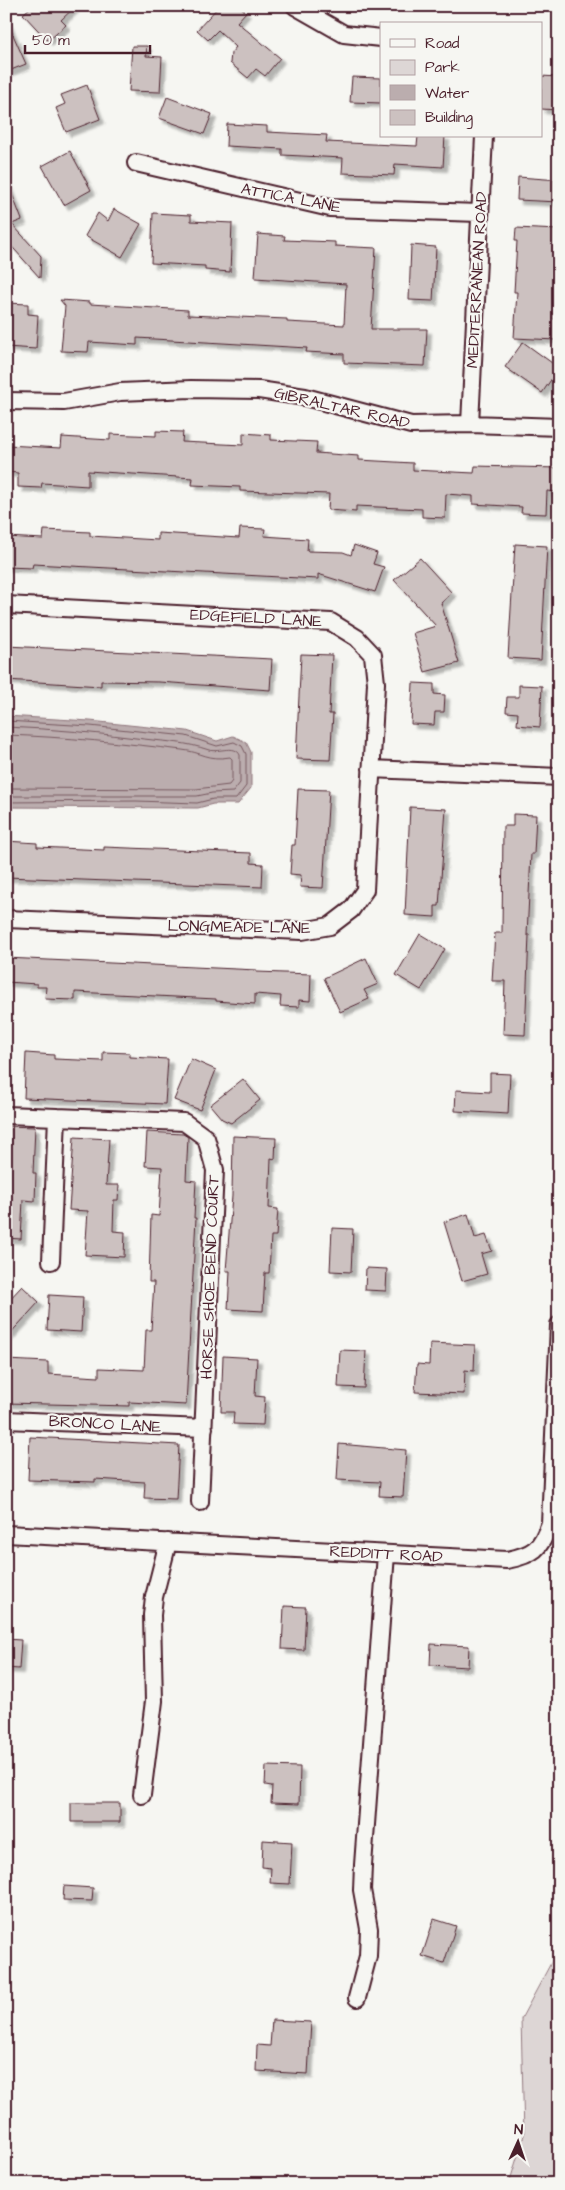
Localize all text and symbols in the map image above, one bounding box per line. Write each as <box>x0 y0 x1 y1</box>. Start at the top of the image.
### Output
scale bar <box>25 22 150 54</box>
legend <box>380 22 542 138</box>
text: 50 m <box>32 30 70 51</box>
text: Road <box>425 33 460 54</box>
text: Park <box>425 57 460 78</box>
text: Water <box>425 83 469 104</box>
text: Building <box>425 107 473 129</box>
street label: ATTICA LANE <box>239 178 343 219</box>
street label: MEDITERRANEAN ROAD <box>461 191 493 369</box>
street label: GIBRALTAR ROAD <box>272 382 412 434</box>
street label: EDGEFIELD LANE <box>189 604 323 632</box>
street label: LONGMEADE LANE <box>167 915 311 939</box>
street label: HORSE SHOE BEND COURT <box>195 1174 225 1380</box>
street label: BRONCO LANE <box>48 1410 162 1438</box>
street label: REDDITT ROAD <box>329 1540 443 1568</box>
north arrow <box>492 2118 542 2168</box>
text: N <box>514 2120 524 2140</box>

